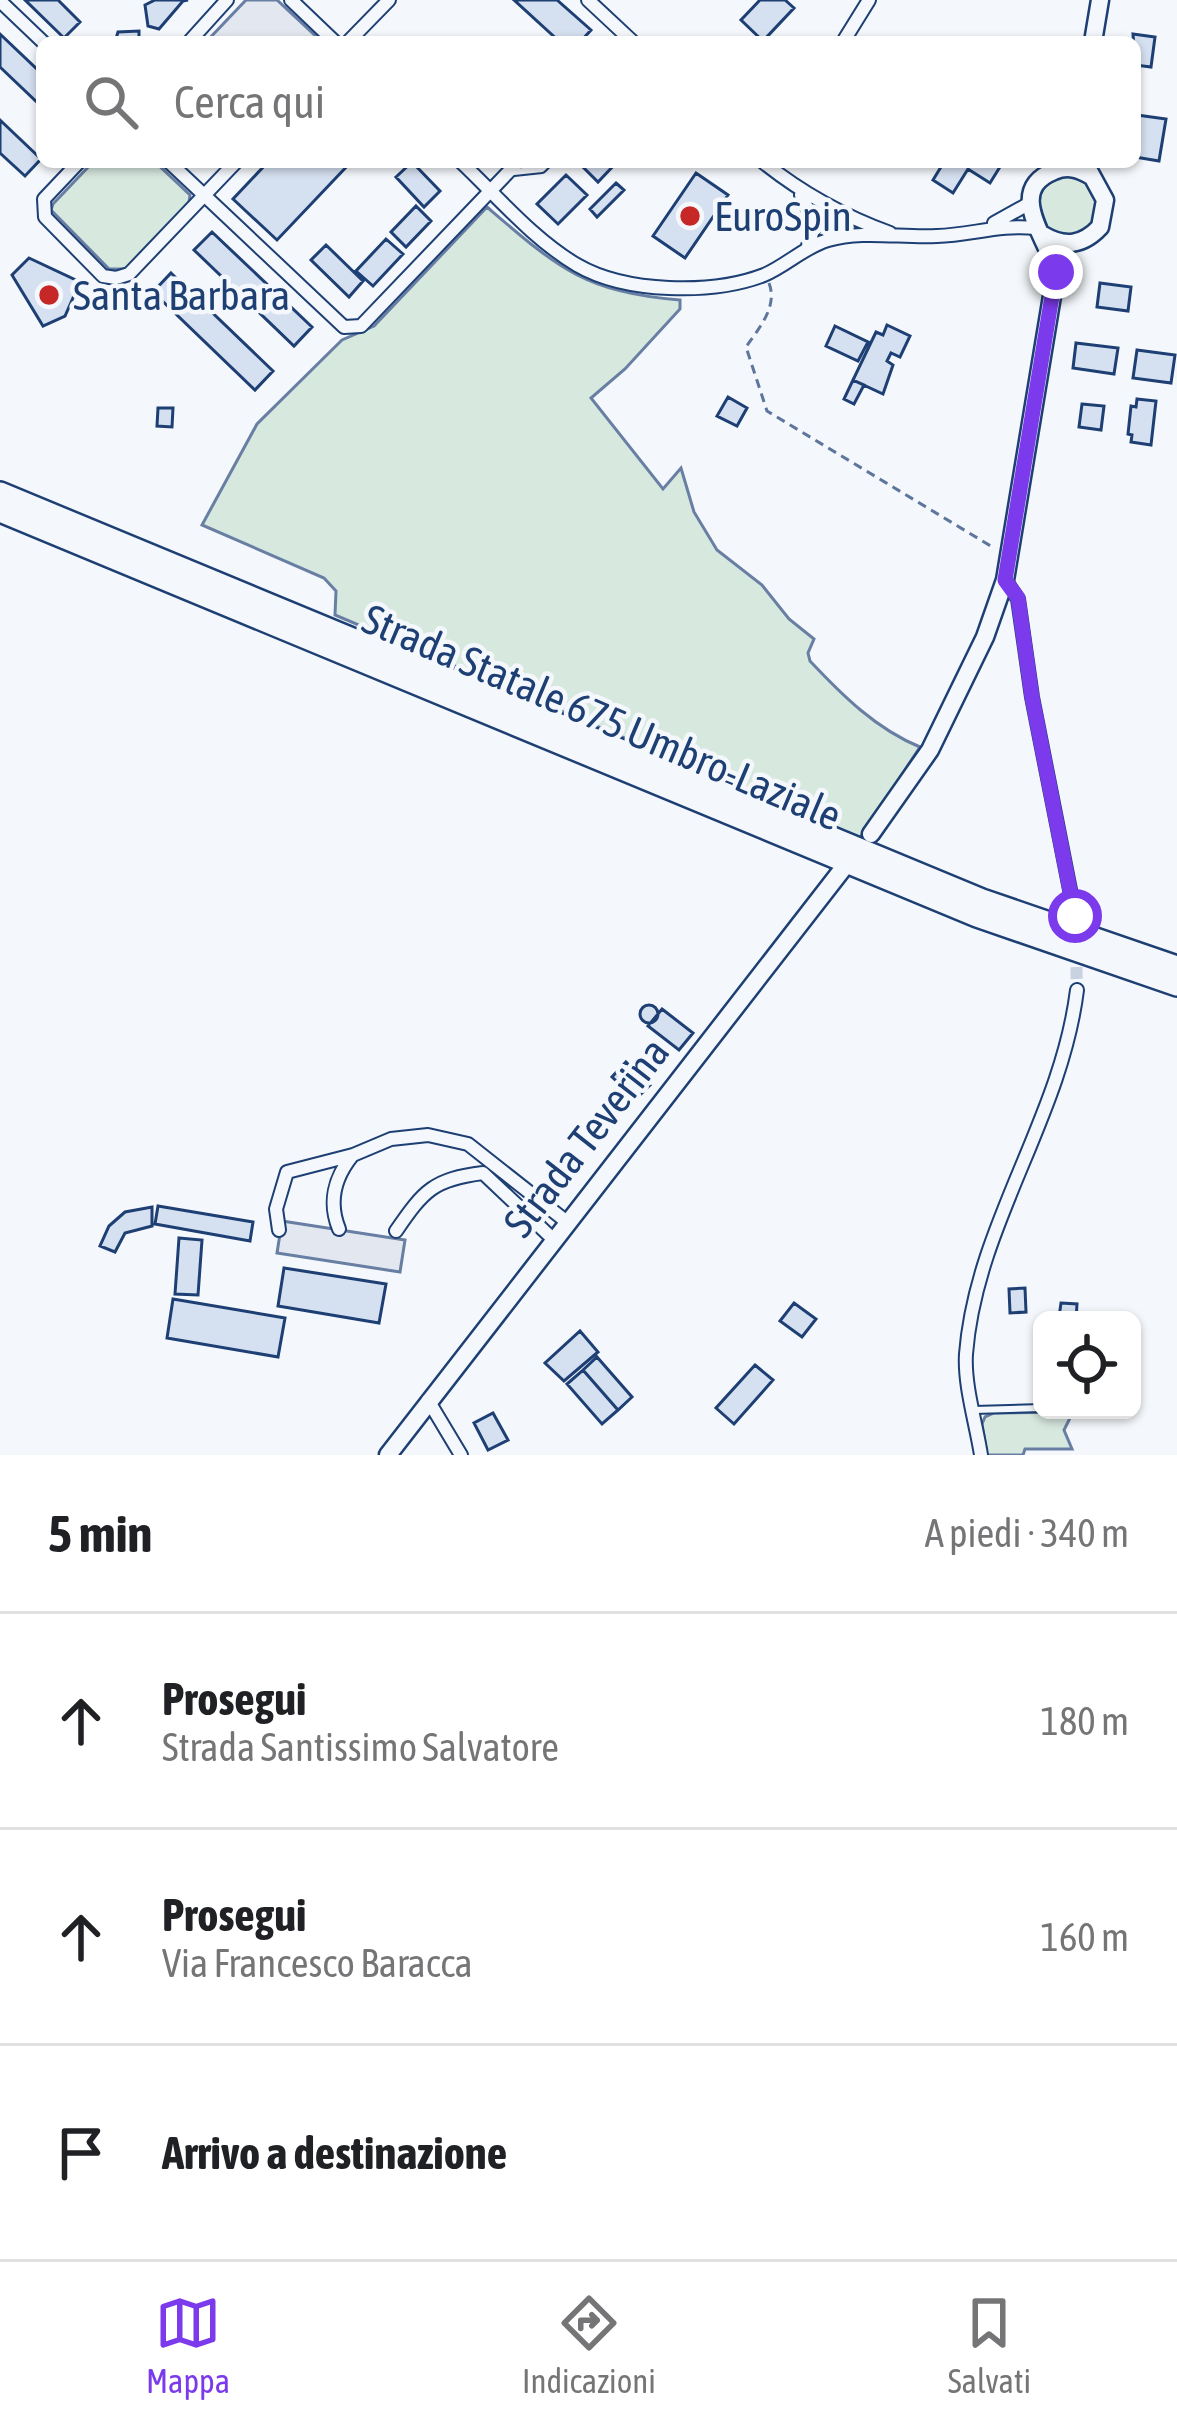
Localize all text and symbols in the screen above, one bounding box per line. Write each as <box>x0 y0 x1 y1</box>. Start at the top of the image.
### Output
search box <box>36 36 1141 168</box>
icon: search <box>78 69 144 135</box>
text: Cerca qui <box>174 76 325 128</box>
place label: EuroSpin <box>714 192 852 240</box>
marker: EuroSpin <box>677 203 703 229</box>
route end <box>1029 245 1083 299</box>
place label: Santa Barbara <box>73 271 290 319</box>
marker: Santa Barbara <box>36 282 62 308</box>
street label: Strada Statale 675 Umbro-Laziale <box>356 594 848 840</box>
route start <box>1048 889 1102 943</box>
street label: Strada Teverina <box>494 1028 678 1246</box>
map controls <box>1033 1311 1141 1419</box>
button: locate <box>1033 1311 1141 1419</box>
text: 5 min <box>48 1504 152 1563</box>
text: A piedi · 340 m <box>925 1511 1129 1555</box>
text: Prosegui <box>162 1673 306 1725</box>
icon: ahead <box>48 1688 114 1754</box>
text: 180 m <box>1041 1699 1129 1743</box>
text: Strada Santissimo Salvatore <box>162 1725 559 1769</box>
text: Prosegui <box>162 1889 306 1941</box>
icon: ahead <box>48 1904 114 1970</box>
text: 160 m <box>1041 1915 1129 1959</box>
text: Via Francesco Baracca <box>162 1941 473 1985</box>
icon: arrive <box>48 2120 114 2186</box>
text: Arrivo a destinazione <box>162 2127 507 2179</box>
tab: Mappa <box>146 2290 230 2400</box>
tab: Indicazioni <box>522 2290 656 2400</box>
tab: Salvati <box>948 2290 1031 2400</box>

